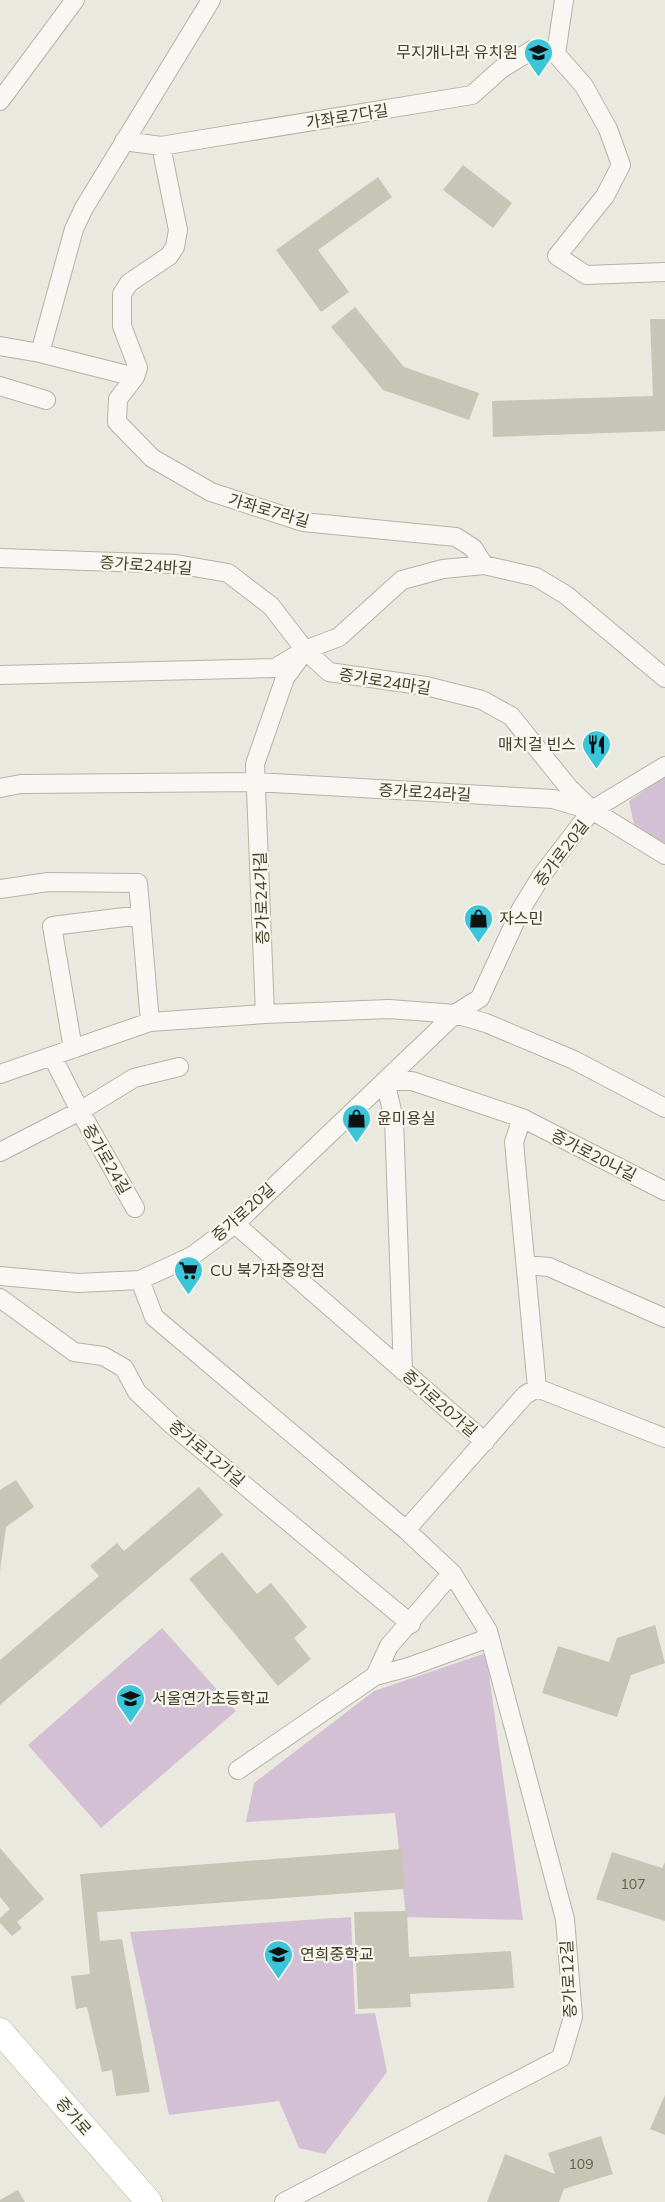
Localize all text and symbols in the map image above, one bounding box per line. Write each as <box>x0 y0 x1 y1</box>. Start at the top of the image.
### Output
school or university icon: 무지개나라 유치원 <box>523 36 555 78</box>
place label: 무지개나라 유치원 <box>396 42 518 62</box>
street label: 가좌로7다길 <box>304 100 390 132</box>
street label: 가좌로7라길 <box>226 489 312 531</box>
street label: 증가로24바길 <box>99 552 193 578</box>
street label: 증가로24마길 <box>338 664 432 698</box>
restaurant icon: 매치걸 빈스 <box>581 728 613 770</box>
place label: 매치걸 빈스 <box>498 734 576 754</box>
street label: 증가로24라길 <box>378 780 472 804</box>
street label: 증가로20길 <box>530 816 592 890</box>
street label: 증가로24가길 <box>249 851 273 945</box>
shop icon: 자스민 <box>462 902 494 944</box>
place label: 자스민 <box>499 908 543 928</box>
shop icon: 윤미용실 <box>340 1102 372 1144</box>
place label: 윤미용실 <box>377 1108 436 1128</box>
street label: 증가로24길 <box>79 1120 135 1198</box>
street label: 증가로20나길 <box>548 1125 640 1185</box>
street label: 증가로20길 <box>207 1178 279 1246</box>
supermarket icon: CU 북가좌중앙점 <box>173 1254 205 1296</box>
place label: CU 북가좌중앙점 <box>210 1260 325 1280</box>
street label: 증가로20가길 <box>398 1365 482 1441</box>
street label: 증가로12가길 <box>165 1416 249 1490</box>
school or university icon: 서울연가초등학교 <box>115 1682 147 1724</box>
place label: 서울연가초등학교 <box>152 1688 270 1708</box>
house number: 107 <box>620 1875 646 1893</box>
school or university icon: 연희중학교 <box>263 1938 295 1980</box>
street label: 증가로12길 <box>556 1939 580 2019</box>
place label: 연희중학교 <box>300 1944 374 1964</box>
street label: 증가로 <box>52 2093 96 2139</box>
house number: 109 <box>568 2155 594 2173</box>

